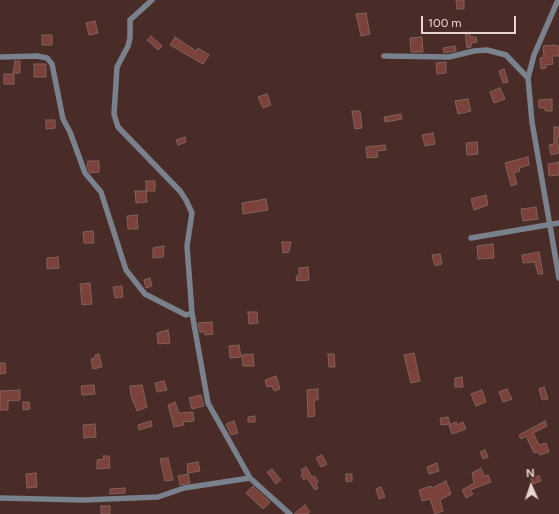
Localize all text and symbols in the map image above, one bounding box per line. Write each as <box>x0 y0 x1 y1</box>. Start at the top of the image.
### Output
scale bar <box>423 8 518 34</box>
text: 100 m <box>428 16 462 30</box>
north arrow <box>511 466 551 506</box>
text: N <box>526 467 535 480</box>

